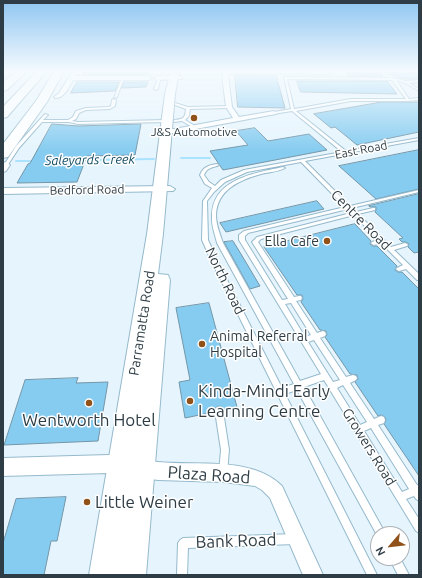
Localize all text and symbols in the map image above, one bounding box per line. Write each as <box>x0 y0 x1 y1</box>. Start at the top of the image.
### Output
marker: J&S Automotive <box>189 113 199 123</box>
place label: J&S Automotive <box>151 125 237 139</box>
street label: East Road <box>334 138 388 162</box>
water label: Saleyards Creek <box>45 151 135 169</box>
street label: Bedford Road <box>49 182 125 198</box>
street label: Centre Road <box>327 186 395 254</box>
place label: Ella Cafe <box>265 233 319 249</box>
marker: Ella Cafe <box>322 236 332 246</box>
street label: North Road <box>202 245 248 317</box>
street label: Parramatta Road <box>125 269 159 377</box>
place label: Animal Referral Hospital <box>210 328 308 360</box>
marker: Animal Referral Hospital <box>197 339 207 349</box>
place label: Kinda-Mindi Early Learning Centre <box>198 381 330 421</box>
marker: Kinda-Mindi Early Learning Centre <box>185 396 195 406</box>
marker: Wentworth Hotel <box>84 398 94 408</box>
street label: Growers Road <box>339 405 399 489</box>
place label: Wentworth Hotel <box>22 410 156 430</box>
street label: Plaza Road <box>167 462 251 488</box>
place label: Little Weiner <box>95 492 193 512</box>
marker: Little Weiner <box>82 497 92 507</box>
north arrow <box>370 526 410 566</box>
street label: Bank Road <box>195 529 277 553</box>
text: N <box>373 545 388 558</box>

